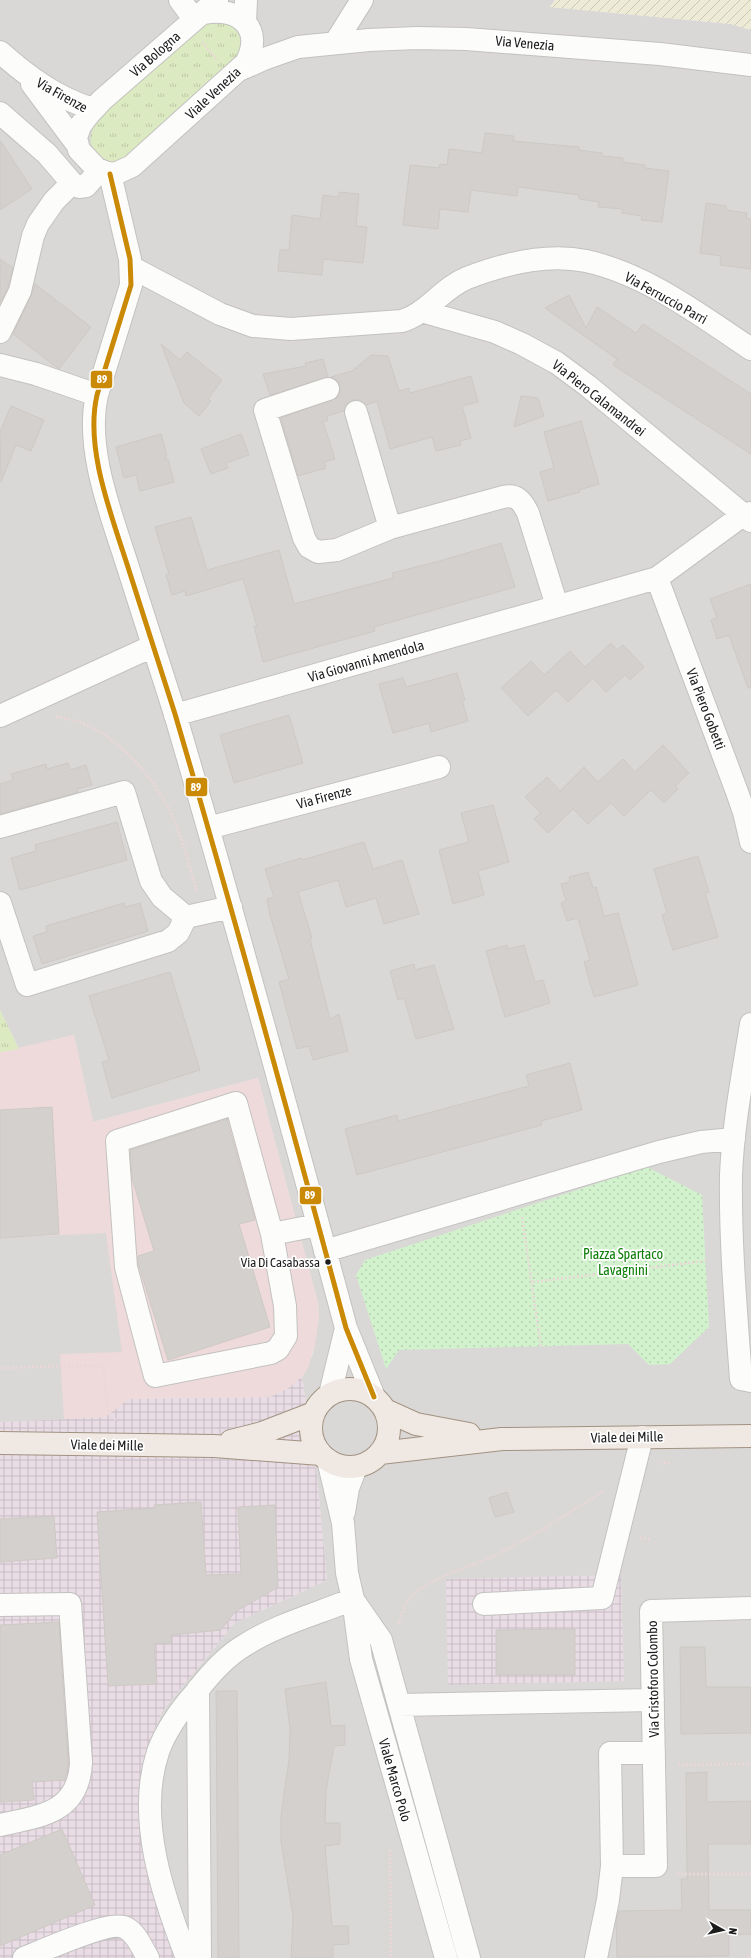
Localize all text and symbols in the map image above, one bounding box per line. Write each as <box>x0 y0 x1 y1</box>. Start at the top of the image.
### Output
street label: Via Bologna <box>127 28 183 80</box>
street label: Via Venezia <box>495 32 555 54</box>
street label: Viale Venezia <box>182 64 244 122</box>
street label: Via Firenze <box>34 74 90 116</box>
street label: Via Ferruccio Parri <box>622 269 710 327</box>
street label: Via Piero Calamandrei <box>549 357 649 439</box>
line badge: 89 <box>90 370 113 389</box>
text: 89 <box>97 373 107 385</box>
street label: Via Giovanni Amendola <box>306 637 426 685</box>
street label: Via Piero Gobetti <box>683 666 729 752</box>
line badge: 89 <box>185 777 208 797</box>
text: 89 <box>191 781 201 793</box>
street label: Via Firenze <box>295 782 353 812</box>
line badge: 89 <box>299 1186 322 1205</box>
text: 89 <box>305 1189 315 1201</box>
park label: Piazza Spartaco Lavagnini <box>583 1246 663 1278</box>
place label: Via Di Casabassa <box>241 1255 320 1270</box>
marker: Via Di Casabassa <box>323 1257 333 1267</box>
street label: Viale dei Mille <box>590 1428 664 1446</box>
street label: Viale dei Mille <box>70 1436 144 1454</box>
street label: Via Cristoforo Colombo <box>644 1620 662 1738</box>
street label: Viale Marco Polo <box>376 1737 414 1823</box>
north arrow <box>703 1910 743 1950</box>
text: N <box>727 1927 739 1935</box>

